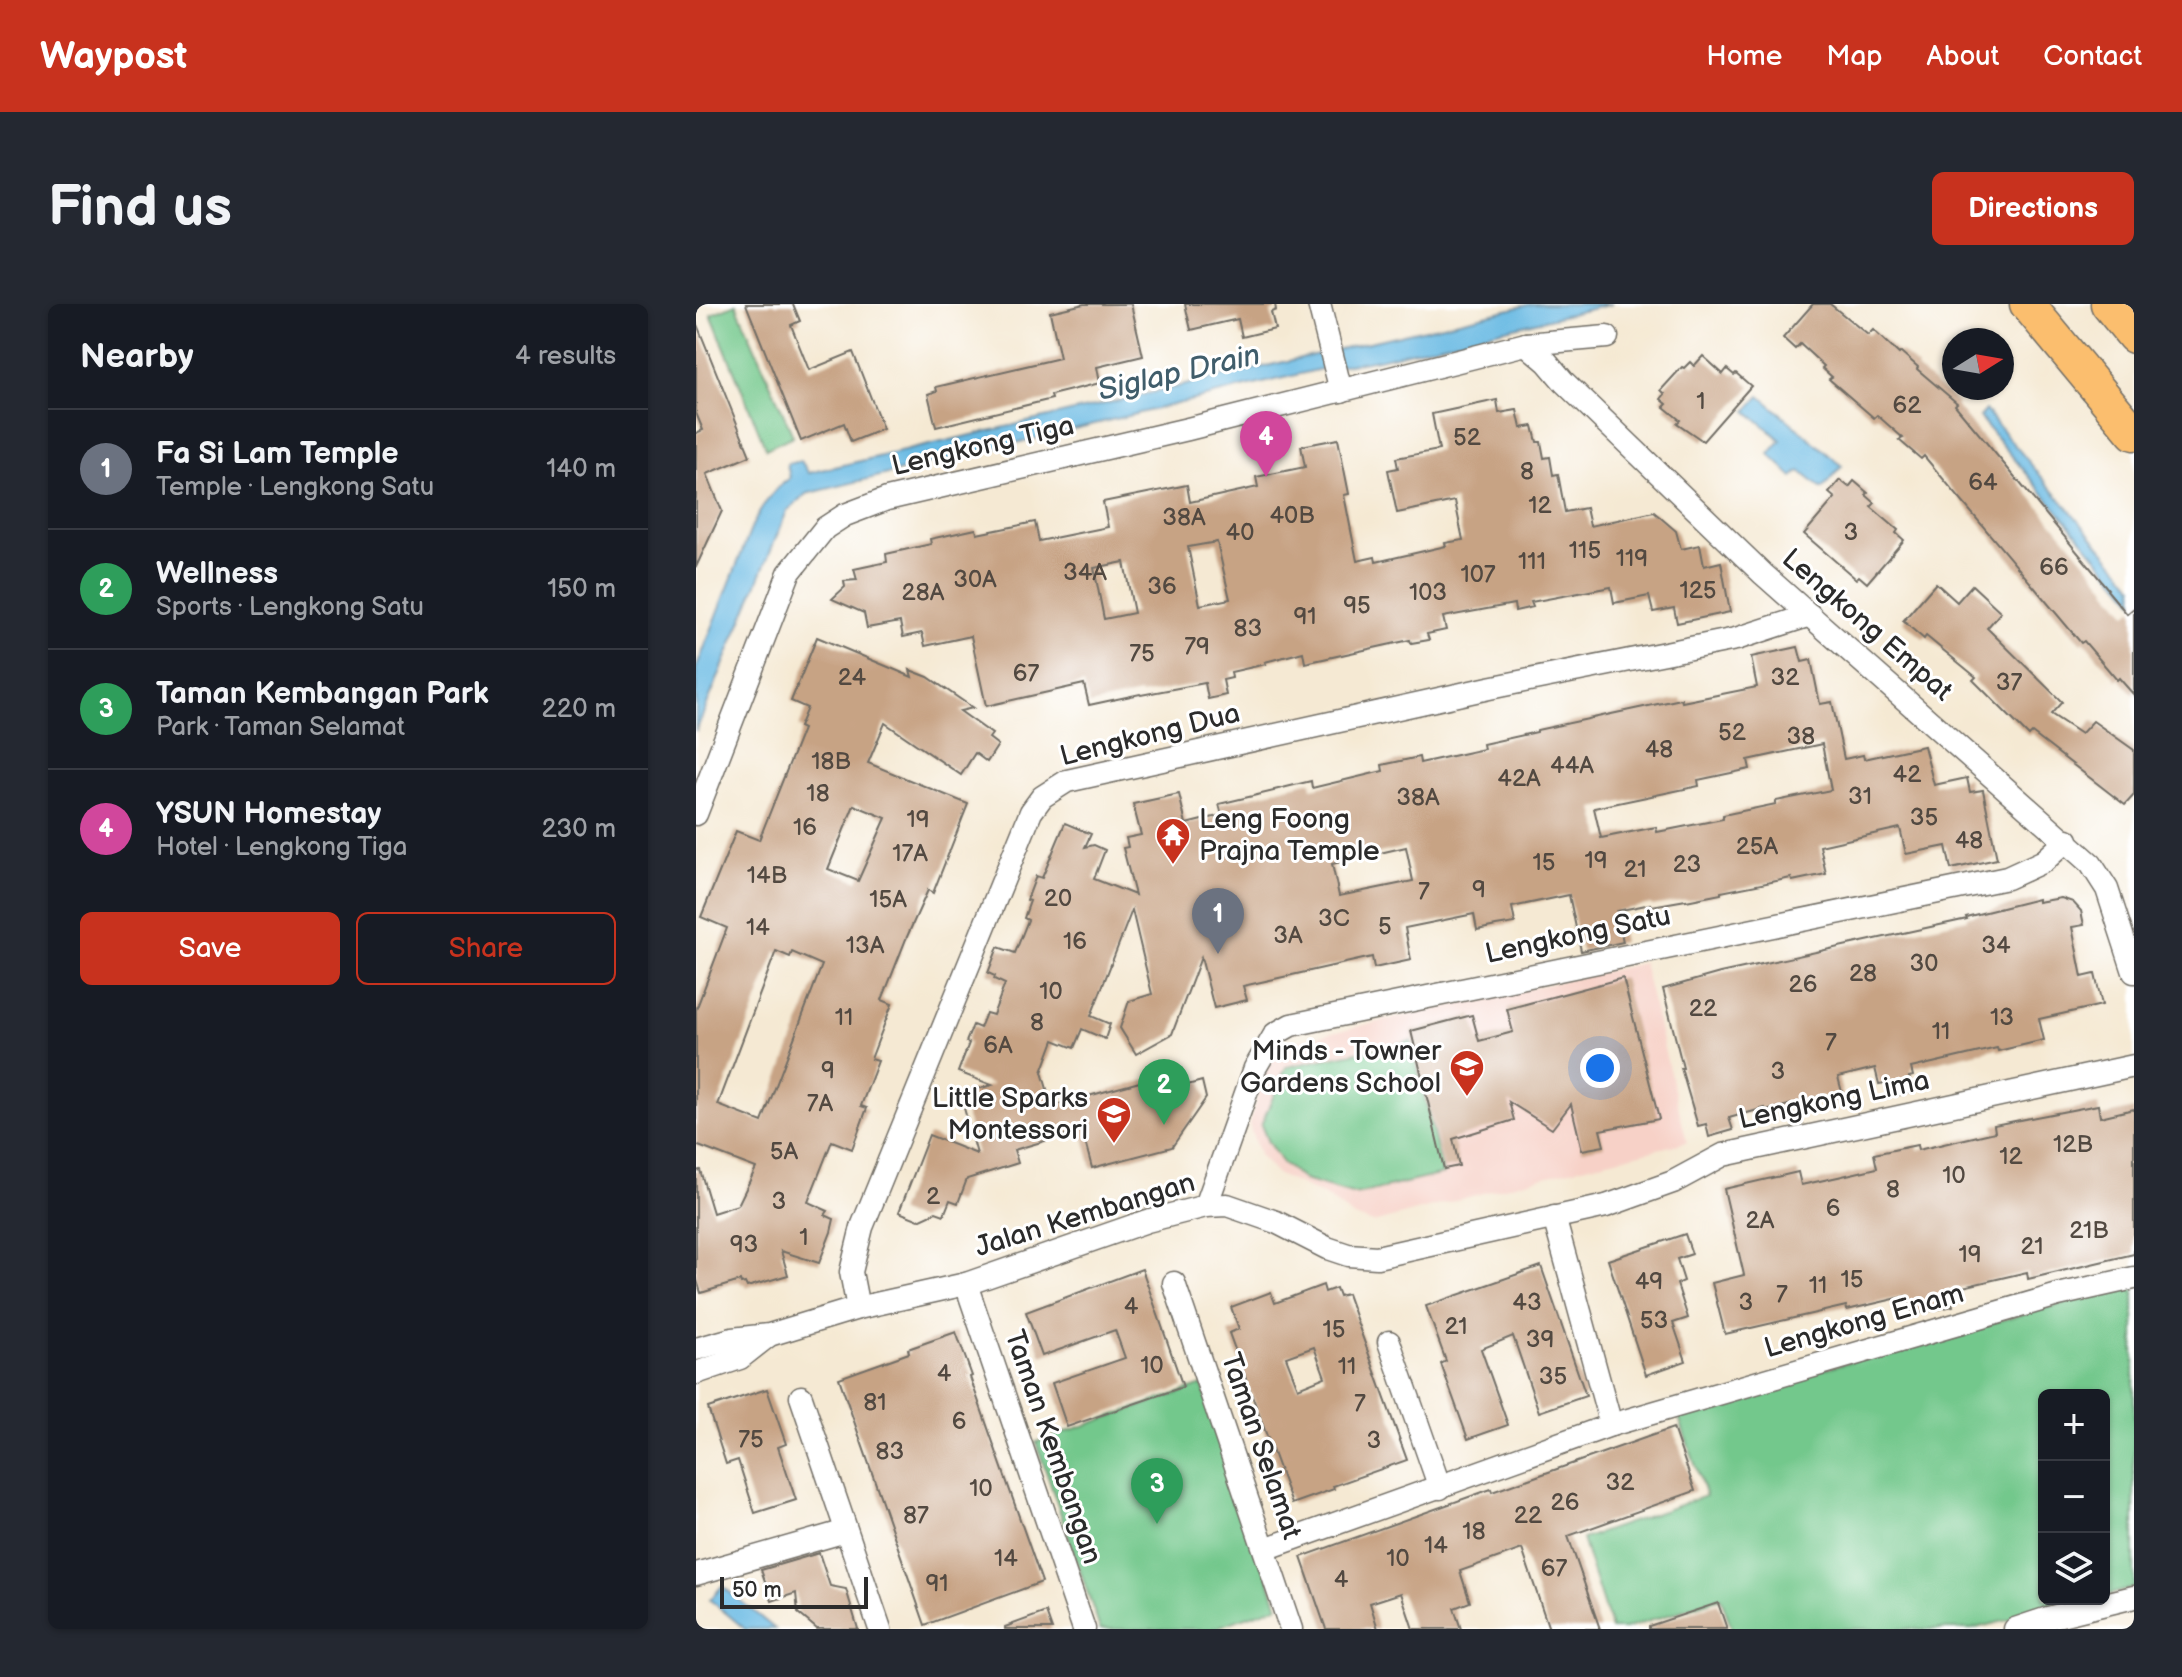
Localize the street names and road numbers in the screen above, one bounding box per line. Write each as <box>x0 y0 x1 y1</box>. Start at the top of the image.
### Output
street label: Lengkong Tiga <box>889 409 1077 483</box>
street label: Lengkong Empat <box>1775 542 1959 708</box>
street label: Lengkong Dua <box>1057 697 1243 773</box>
street label: Lengkong Satu <box>1482 899 1674 971</box>
street label: Lengkong Lima <box>1736 1064 1932 1136</box>
street label: Jalan Kembangan <box>971 1166 1199 1264</box>
street label: Lengkong Enam <box>1761 1277 1967 1365</box>
street label: Taman Kembangan <box>997 1326 1109 1568</box>
street label: Taman Selamat <box>1214 1349 1308 1544</box>

